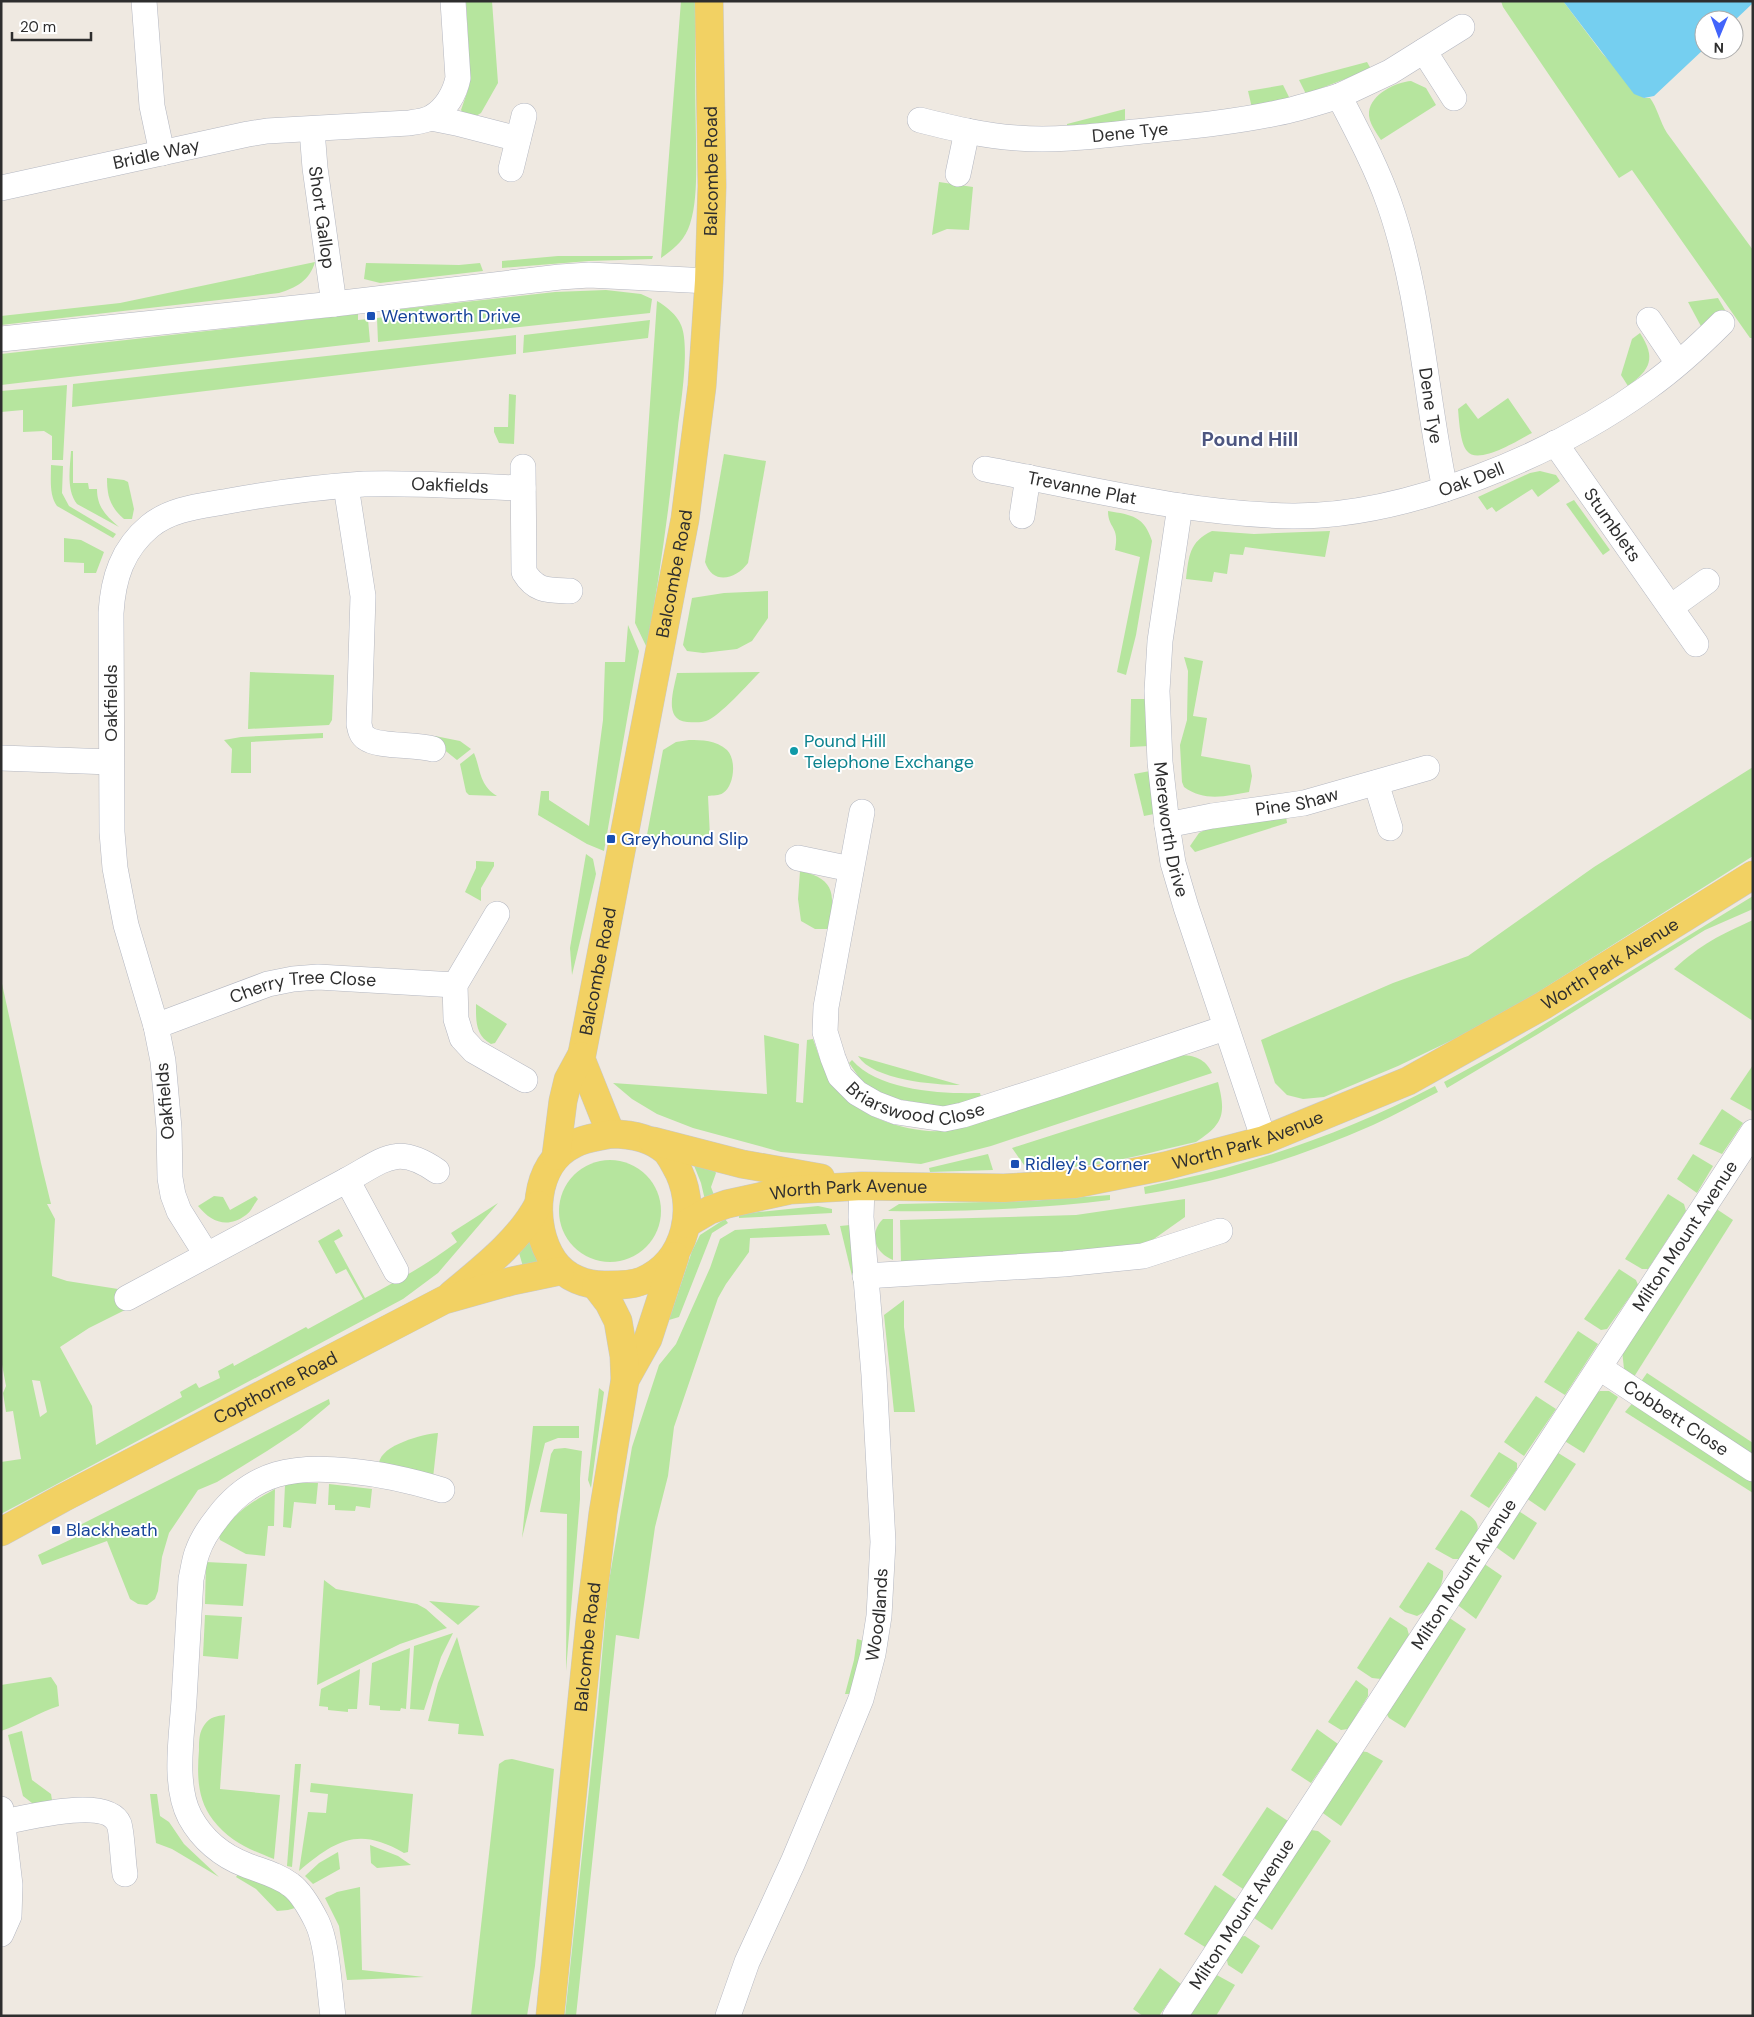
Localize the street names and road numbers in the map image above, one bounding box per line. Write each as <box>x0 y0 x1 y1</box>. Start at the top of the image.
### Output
street label: Balcombe Road <box>698 106 724 236</box>
street label: Dene Tye <box>1091 117 1169 148</box>
street label: Bridle Way <box>111 133 202 175</box>
street label: Short Gallop <box>303 164 341 270</box>
street label: Dene Tye <box>1413 366 1448 445</box>
street label: Oak Dell <box>1435 456 1508 502</box>
street label: Trevanne Plat <box>1025 466 1139 511</box>
street label: Oakfields <box>411 472 489 499</box>
street label: Stumblets <box>1578 483 1647 567</box>
street label: Balcombe Road <box>650 508 698 640</box>
street label: Oakfields <box>99 664 123 742</box>
street label: Mereworth Drive <box>1148 760 1194 900</box>
street label: Pine Shaw <box>1254 782 1342 822</box>
street label: Balcombe Road <box>574 905 622 1037</box>
street label: Worth Park Avenue <box>1537 912 1683 1016</box>
street label: Cherry Tree Close <box>226 965 377 1009</box>
street label: Oakfields <box>150 1061 180 1141</box>
street label: Briarswood Close <box>841 1077 988 1132</box>
street label: Worth Park Avenue <box>1169 1105 1327 1176</box>
street label: Milton Mount Avenue <box>1627 1156 1743 1316</box>
street label: Worth Park Avenue <box>768 1174 928 1206</box>
street label: Copthorne Road <box>209 1346 341 1430</box>
street label: Cobbett Close <box>1618 1375 1733 1462</box>
street label: Milton Mount Avenue <box>1406 1494 1522 1654</box>
street label: Woodlands <box>860 1568 894 1663</box>
street label: Balcombe Road <box>569 1581 606 1713</box>
street label: Milton Mount Avenue <box>1184 1834 1300 1994</box>

